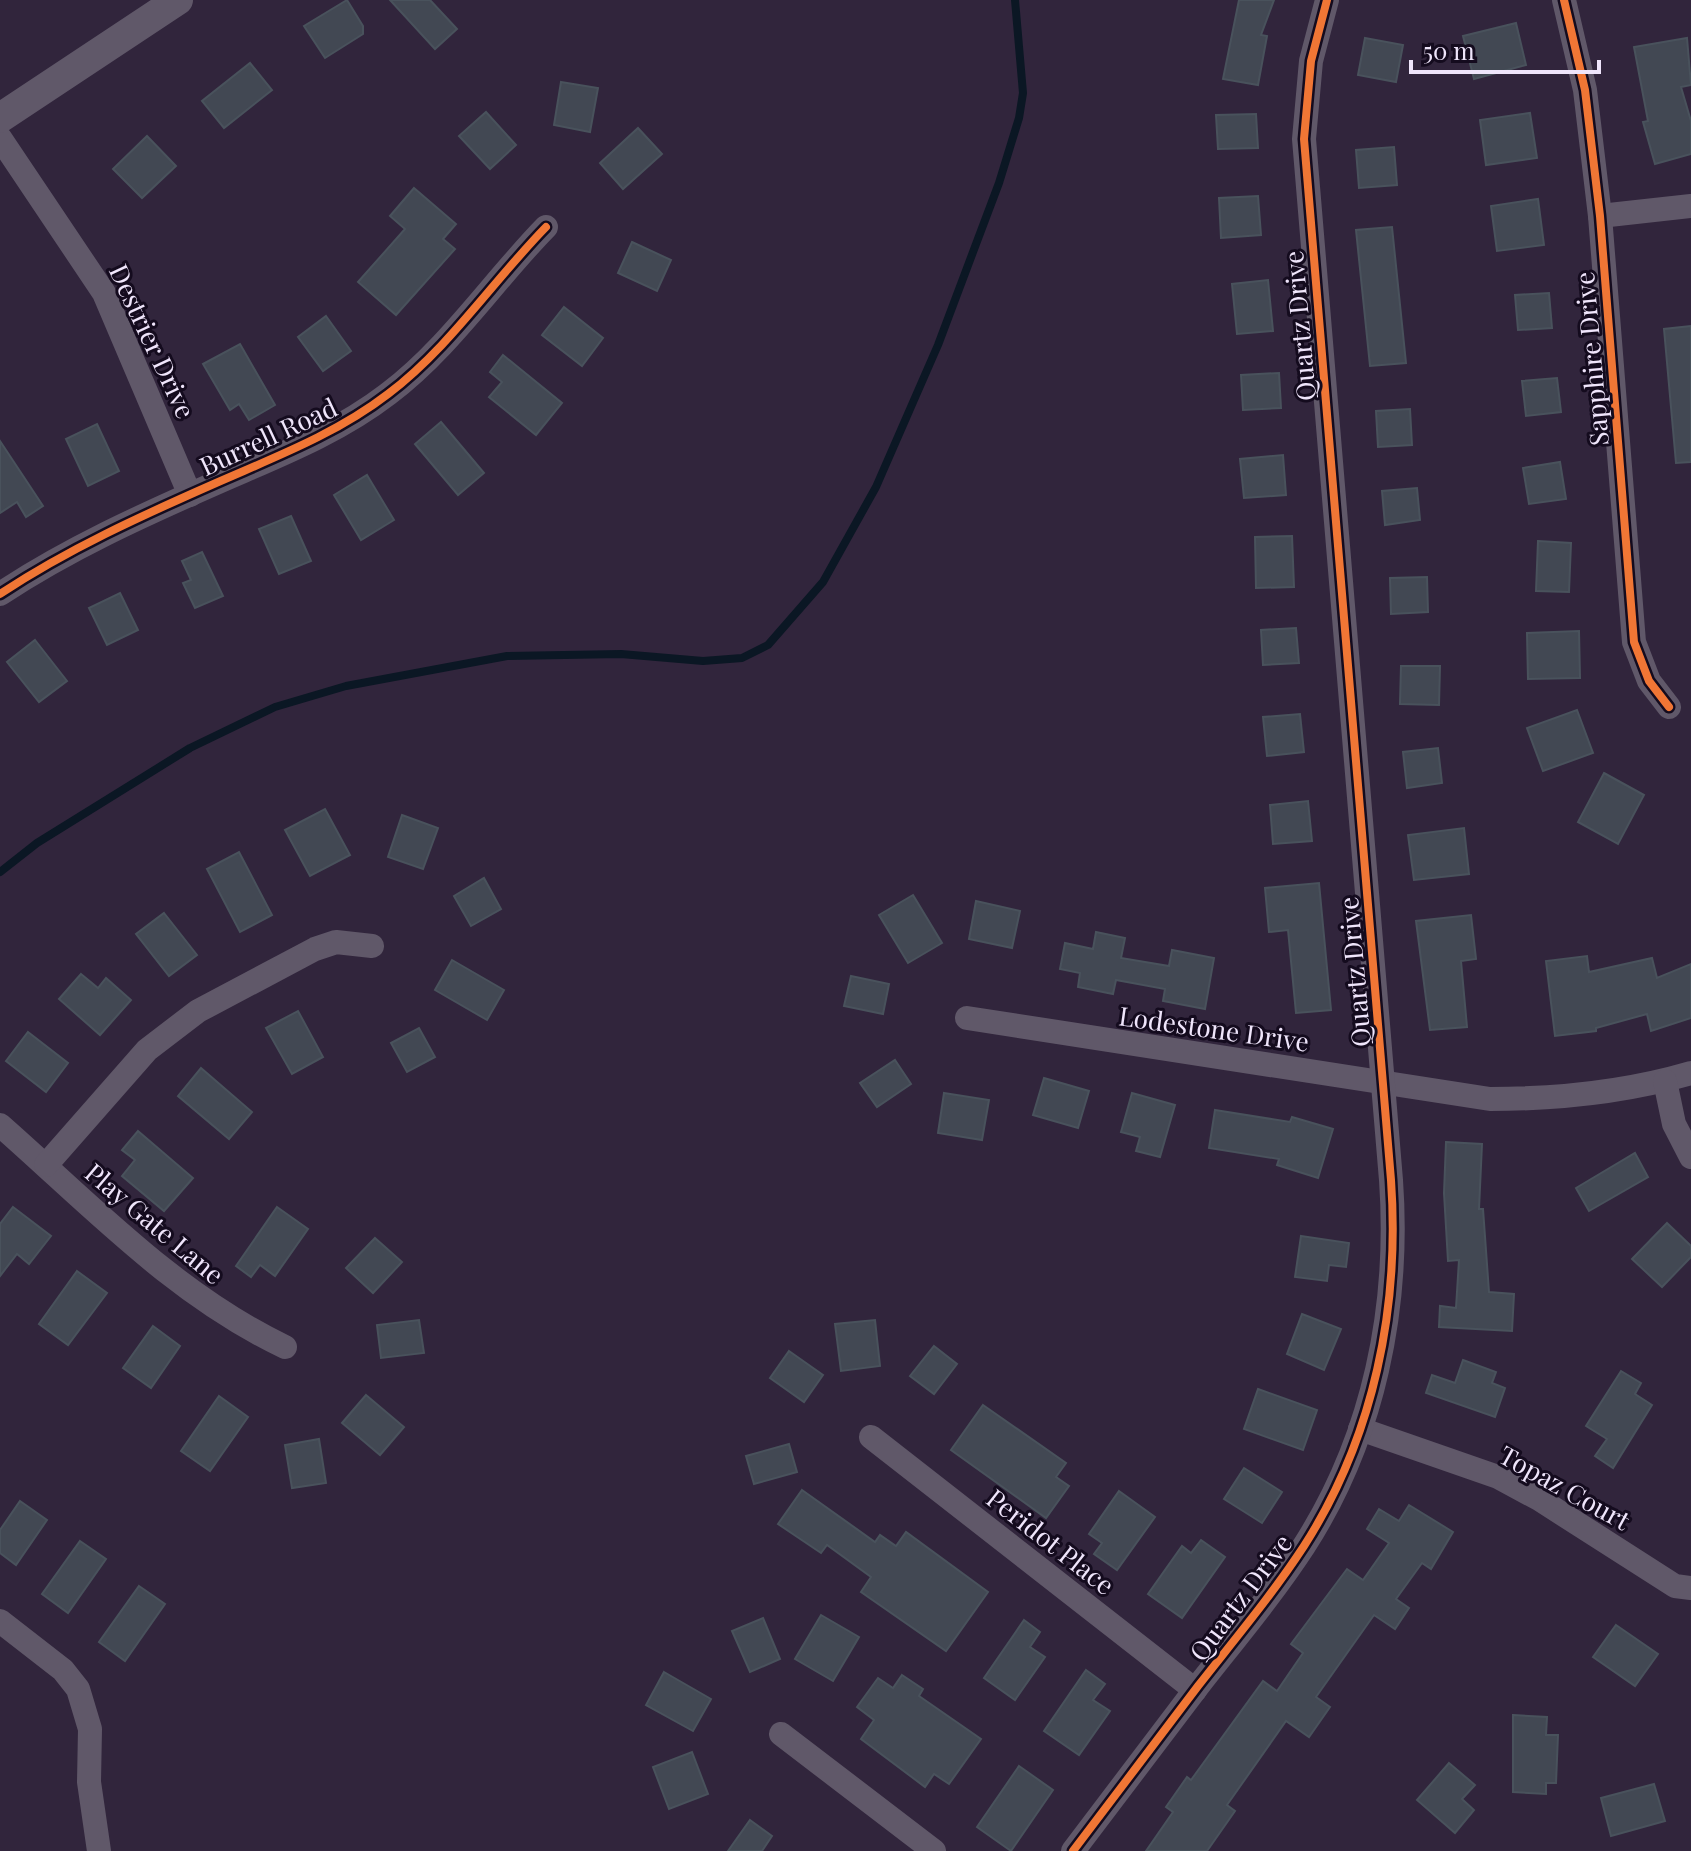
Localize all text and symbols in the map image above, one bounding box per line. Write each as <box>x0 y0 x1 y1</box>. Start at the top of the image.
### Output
scale bar <box>1411 24 1599 74</box>
text: 50 m <box>1423 34 1475 66</box>
street label: Quartz Drive <box>1275 249 1323 403</box>
street label: Destrier Drive <box>102 258 204 424</box>
street label: Sapphire Drive <box>1566 271 1616 447</box>
street label: Burrell Road <box>194 389 342 483</box>
street label: Quartz Drive <box>1330 895 1378 1049</box>
street label: Lodestone Drive <box>1117 997 1311 1059</box>
street label: Play Gate Lane <box>78 1155 232 1291</box>
street label: Topaz Court <box>1493 1437 1637 1538</box>
street label: Peridot Place <box>980 1480 1122 1602</box>
street label: Quartz Drive <box>1181 1526 1299 1668</box>

